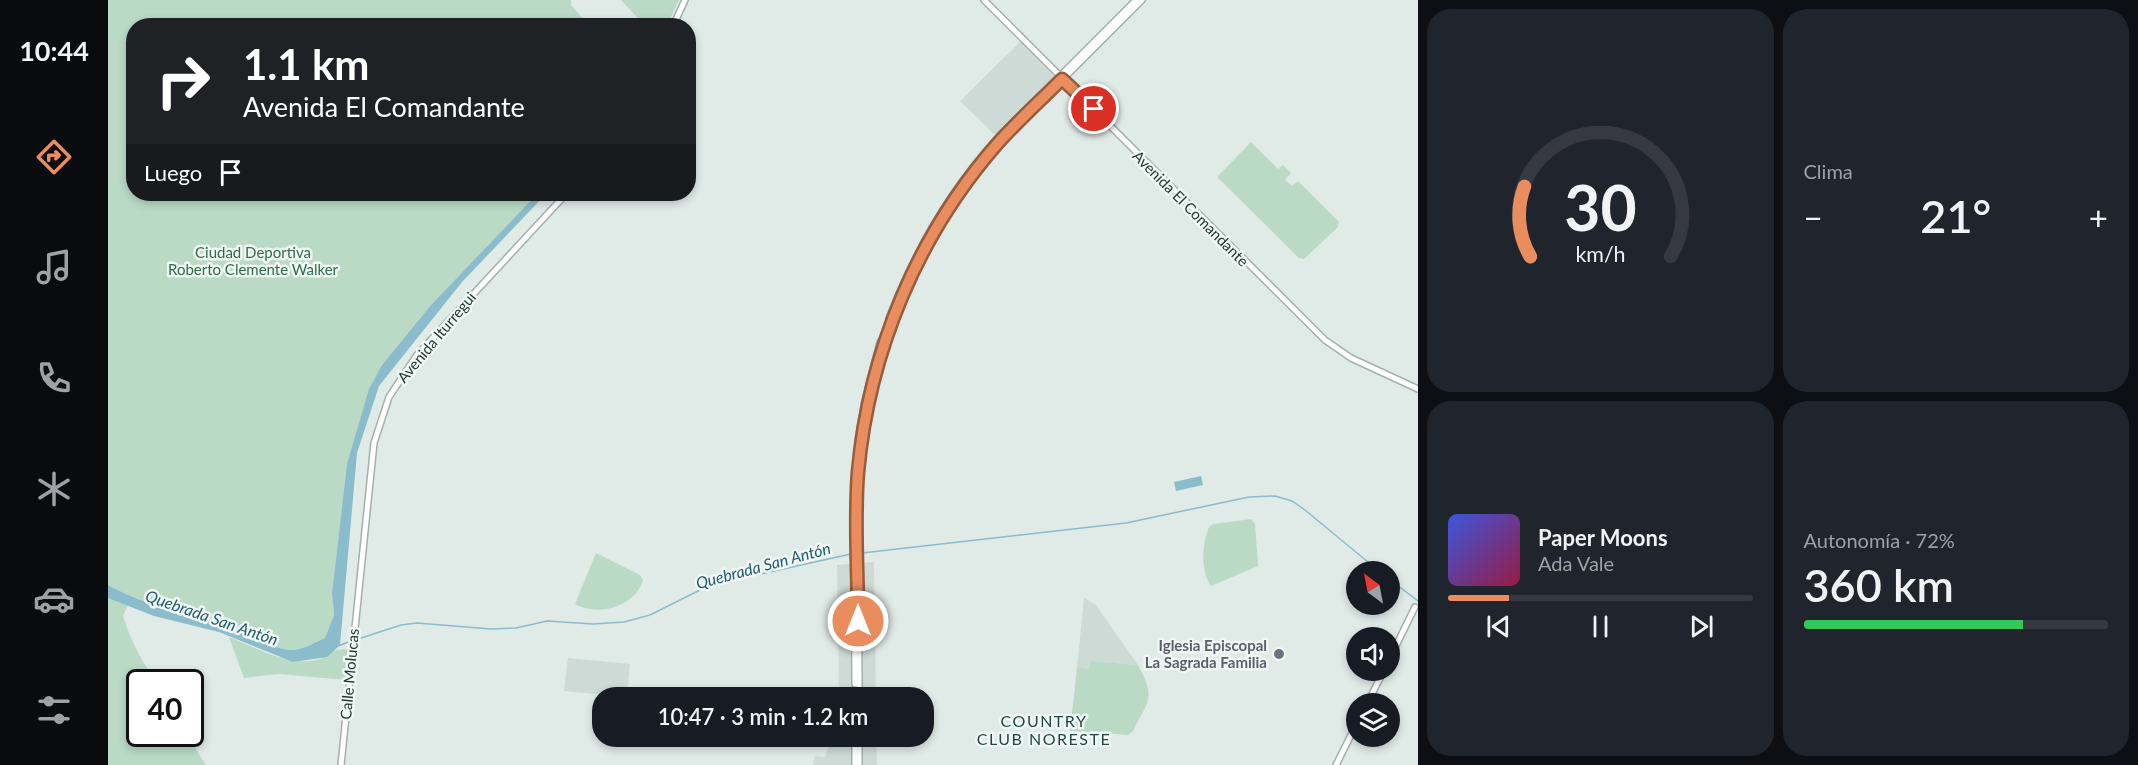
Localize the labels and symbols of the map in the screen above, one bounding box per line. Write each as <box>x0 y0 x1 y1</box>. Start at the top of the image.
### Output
pin <box>1068 83 1119 134</box>
street label: Avenida El Comandante <box>1129 146 1253 270</box>
park label: Ciudad Deportiva Roberto Clemente Walker <box>168 243 339 278</box>
street label: Avenida Iturregui <box>393 288 479 386</box>
water label: Quebrada San Antón <box>693 538 833 592</box>
north arrow <box>1346 561 1400 615</box>
water label: Quebrada San Antón <box>143 585 281 649</box>
position arrow <box>826 589 890 653</box>
street label: Calle Molucas <box>336 628 362 720</box>
place label: Iglesia Episcopal La Sagrada Familia <box>1145 636 1267 671</box>
marker: Iglesia Episcopal La Sagrada Familia <box>1272 647 1286 661</box>
speed limit sign: 40 <box>126 669 204 747</box>
district label: COUNTRY CLUB NORESTE <box>977 711 1111 748</box>

